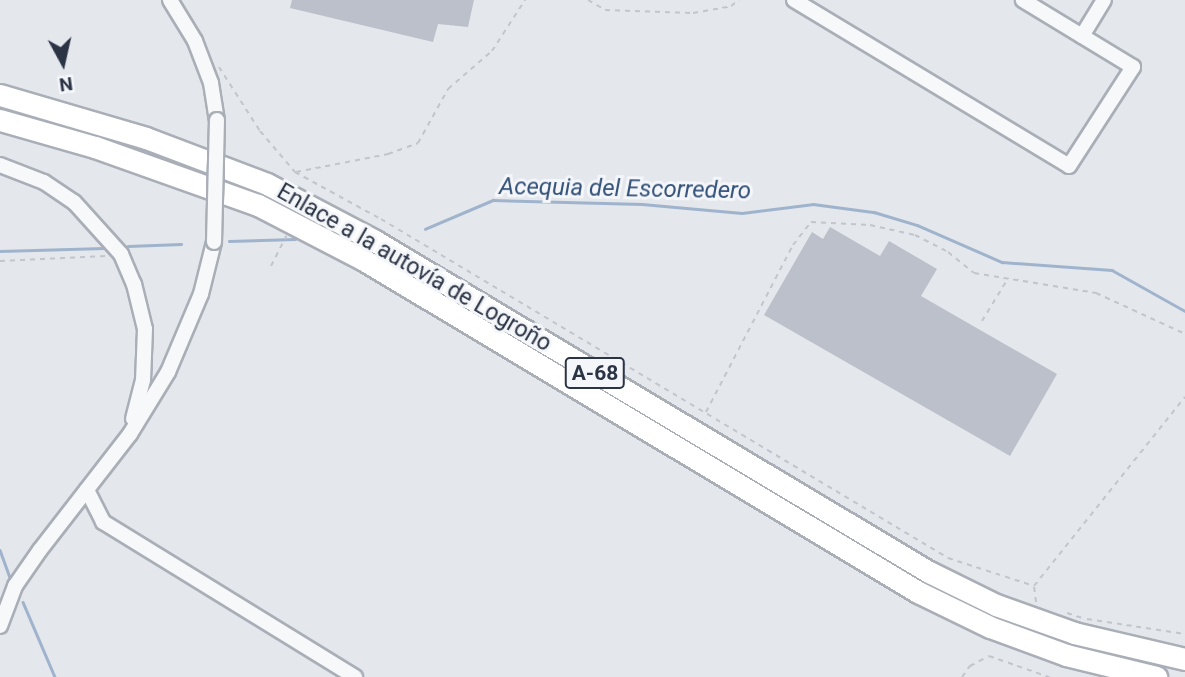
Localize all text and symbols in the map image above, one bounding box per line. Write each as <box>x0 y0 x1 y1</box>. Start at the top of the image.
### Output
north arrow <box>28 28 98 98</box>
text: N <box>58 72 74 97</box>
water label: Acequia del Escorredero <box>499 172 751 206</box>
street label: Enlace a la autovía de Logroño <box>272 178 556 358</box>
road number: A-68 <box>564 356 626 390</box>

